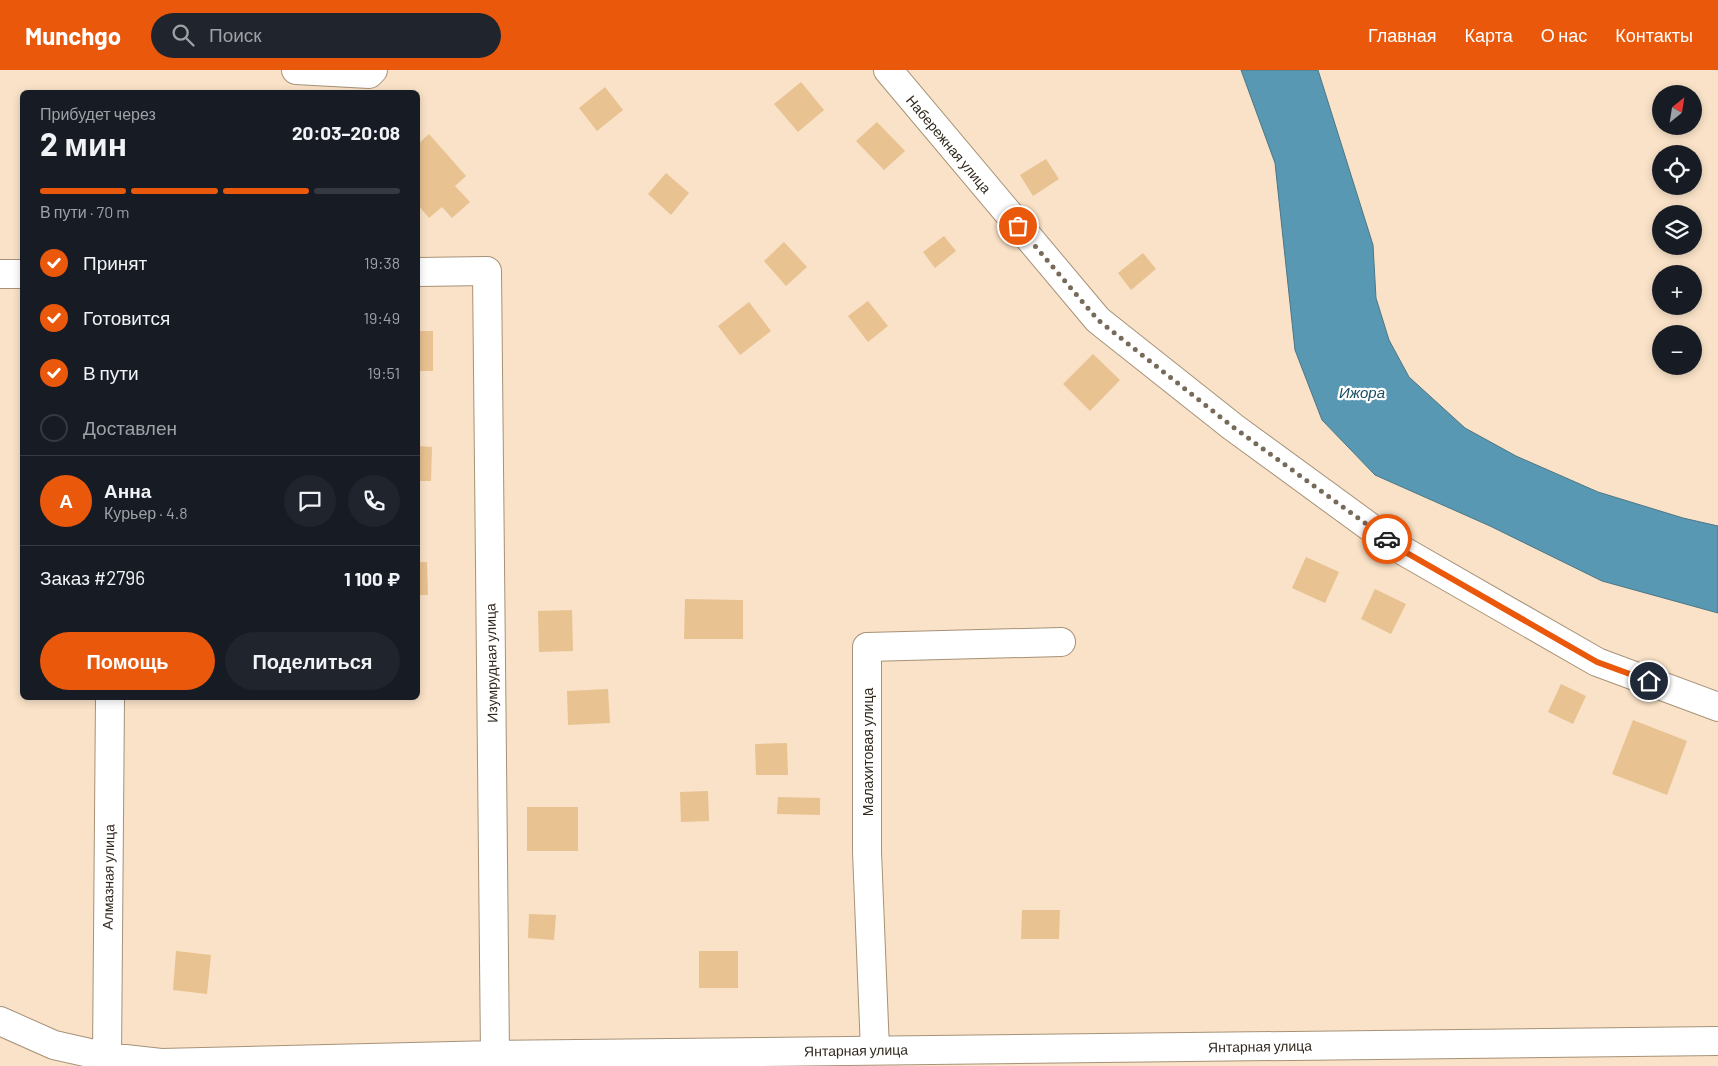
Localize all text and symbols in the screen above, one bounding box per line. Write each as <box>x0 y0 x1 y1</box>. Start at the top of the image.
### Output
search box <box>151 13 501 58</box>
text: Munchgo <box>25 21 121 50</box>
icon: search <box>169 21 197 49</box>
text: Поиск <box>209 23 262 46</box>
text: Главная <box>1368 24 1437 46</box>
text: Карта <box>1465 24 1513 46</box>
text: О нас <box>1541 24 1587 46</box>
text: Контакты <box>1615 24 1693 46</box>
north arrow <box>1652 85 1702 135</box>
map controls <box>1652 85 1702 375</box>
street label: Набережная улица <box>903 92 995 197</box>
text: Прибудет через <box>40 104 156 123</box>
text: 20:03–20:08 <box>292 121 400 144</box>
text: 2 мин <box>40 124 127 162</box>
button: locate <box>1652 145 1702 195</box>
text: В пути · 70 m <box>40 202 130 221</box>
pin <box>997 205 1039 247</box>
button: layers <box>1652 205 1702 255</box>
icon: bag <box>1004 212 1032 240</box>
icon: check <box>40 249 68 277</box>
text: Принят <box>83 251 147 274</box>
text: 19:38 <box>364 253 400 272</box>
button: + <box>1652 265 1702 315</box>
icon: check <box>40 304 68 332</box>
text: Готовится <box>83 306 170 329</box>
text: 19:49 <box>363 308 400 327</box>
button: − <box>1652 325 1702 375</box>
icon: check <box>40 359 68 387</box>
text: В пути <box>83 361 139 384</box>
text: 19:51 <box>367 363 400 382</box>
water label: Ижора <box>1339 383 1385 401</box>
text: Доставлен <box>83 416 177 439</box>
button: chat <box>284 475 336 527</box>
button: phone <box>348 475 400 527</box>
text: Анна <box>104 479 151 502</box>
text: А <box>59 489 73 512</box>
text: Курьер · 4.8 <box>104 503 188 522</box>
courier <box>1362 514 1412 564</box>
icon: car <box>1373 525 1401 553</box>
text: Заказ #2796 <box>40 566 145 589</box>
text: 1 100 ₽ <box>344 567 400 590</box>
street label: Изумрудная улица <box>481 603 501 723</box>
button: Помощь <box>40 632 215 690</box>
button: Поделиться <box>225 632 400 690</box>
pin <box>1628 660 1670 702</box>
icon: home <box>1635 667 1663 695</box>
street label: Малахитовая улица <box>859 688 876 816</box>
street label: Алмазная улица <box>99 824 117 930</box>
street label: Янтарная улица <box>1208 1037 1312 1055</box>
street label: Янтарная улица <box>804 1041 908 1059</box>

